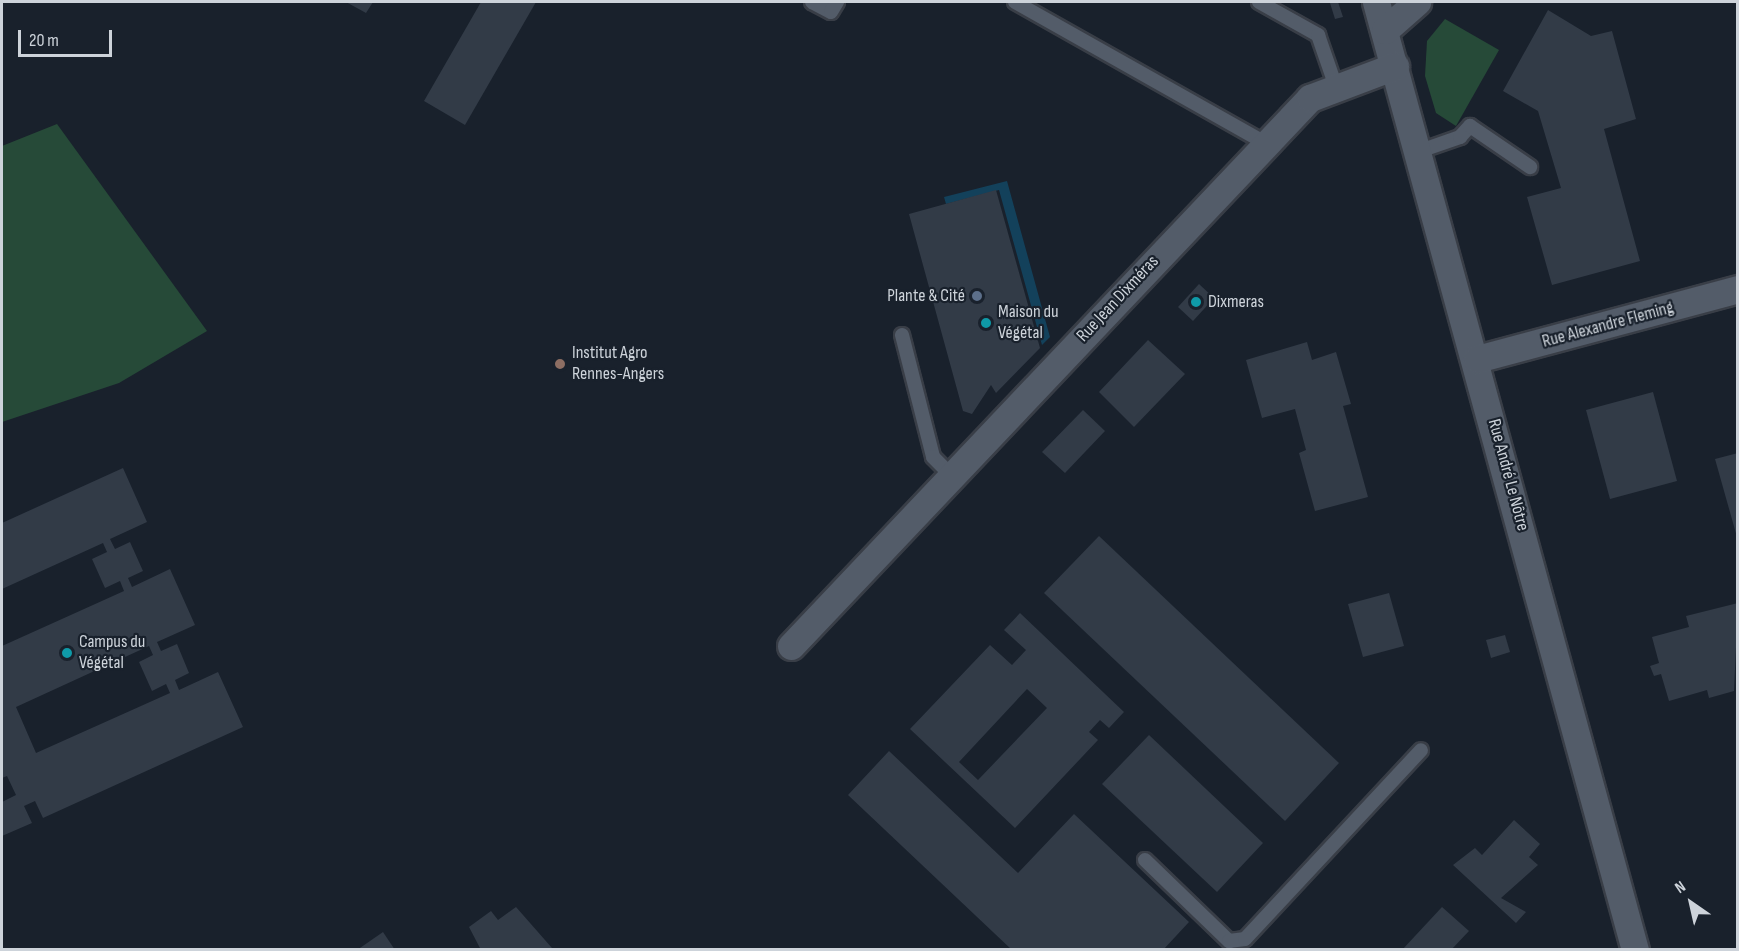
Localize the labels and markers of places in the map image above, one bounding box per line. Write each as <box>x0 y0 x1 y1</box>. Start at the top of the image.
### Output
place label: Plante & Cité <box>887 285 965 307</box>
marker: Plante & Cité <box>970 289 984 303</box>
place label: Dixmeras <box>1208 291 1264 313</box>
marker: Dixmeras <box>1189 295 1203 309</box>
place label: Maison du Végétal <box>998 302 1058 344</box>
marker: Maison du Végétal <box>979 316 993 330</box>
place label: Institut Agro Rennes-Angers <box>572 343 664 386</box>
marker: Institut Agro Rennes-Angers <box>553 357 567 371</box>
place label: Campus du Végétal <box>79 632 145 674</box>
marker: Campus du Végétal <box>60 646 74 660</box>

